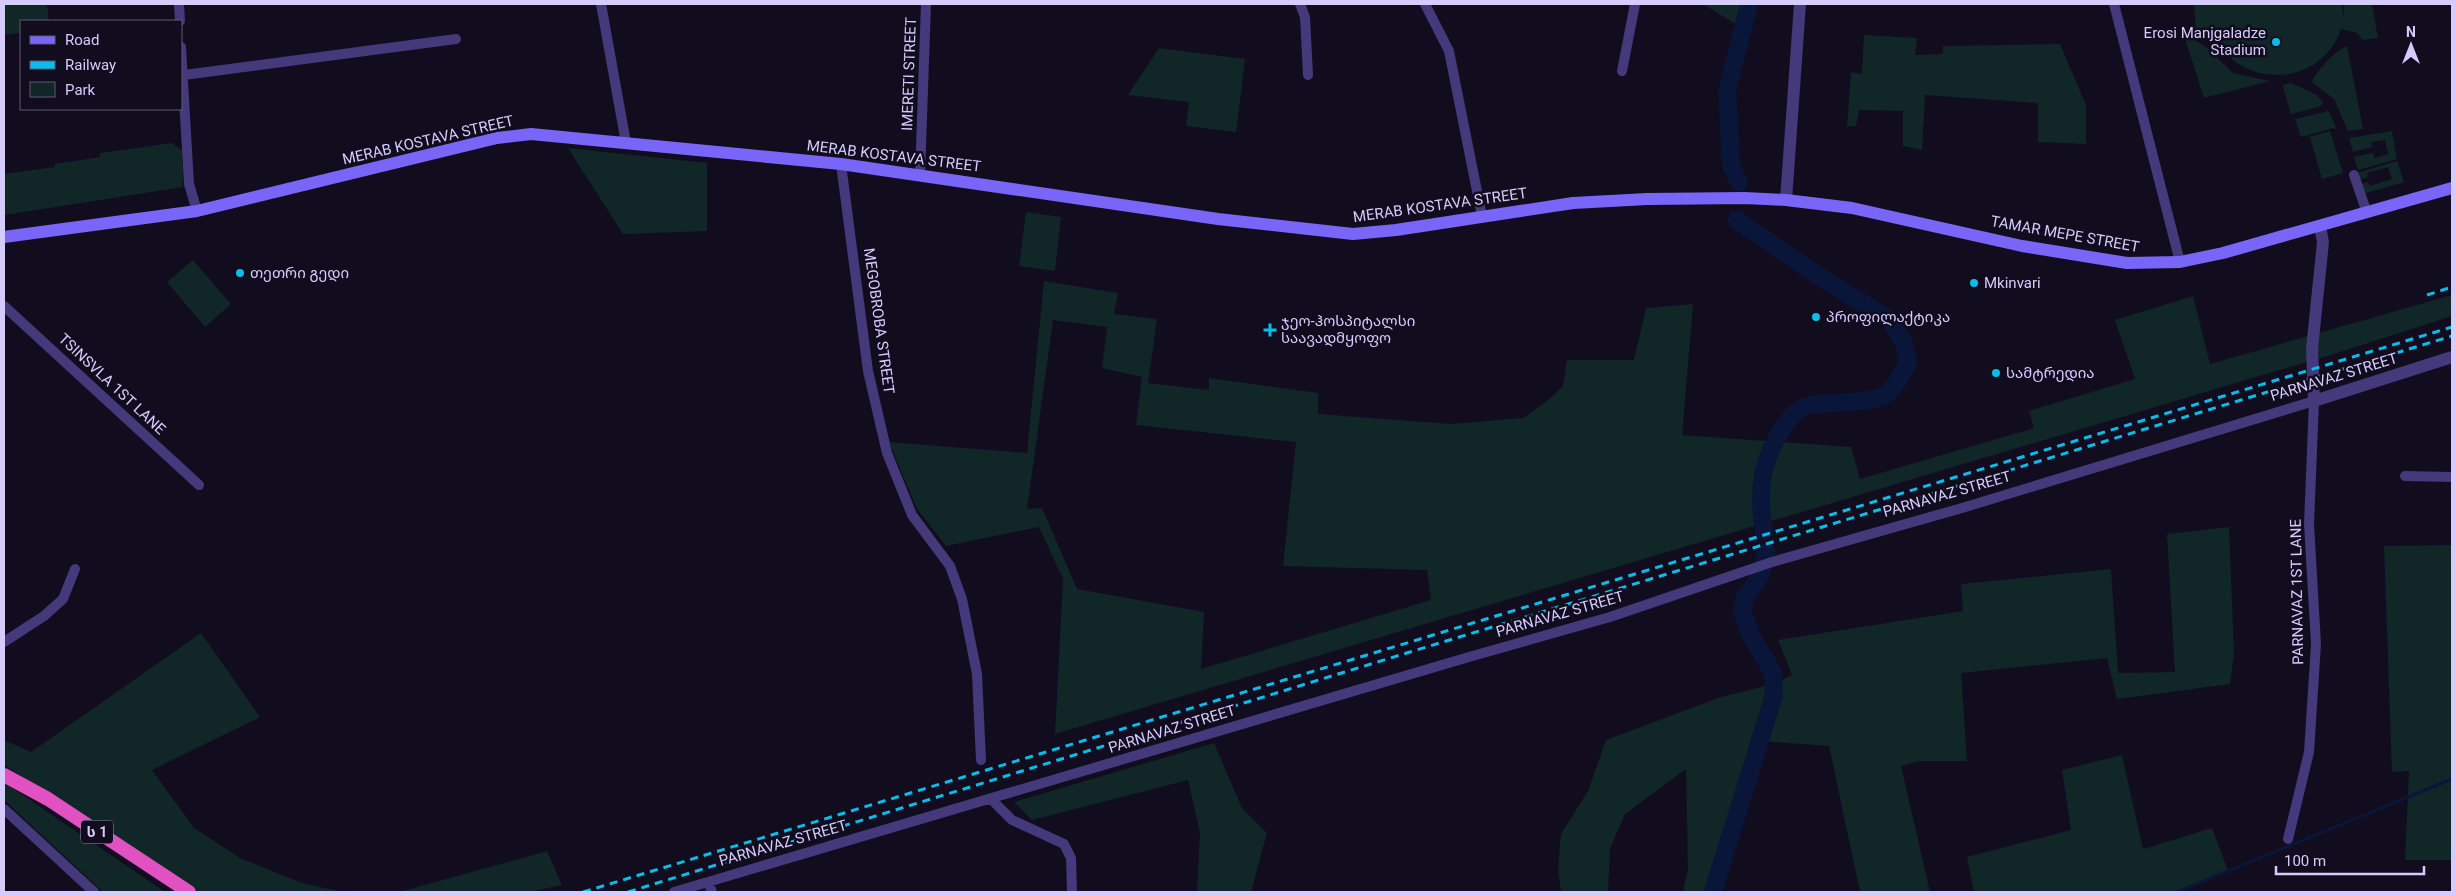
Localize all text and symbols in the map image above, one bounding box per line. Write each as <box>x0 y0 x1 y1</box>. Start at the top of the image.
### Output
street label: IMERETI STREET <box>898 17 920 131</box>
legend <box>20 20 182 110</box>
north arrow <box>2386 20 2436 70</box>
place label: Erosi Manjgaladze Stadium <box>2144 24 2266 59</box>
text: N <box>2406 24 2416 40</box>
text: Road <box>65 31 99 49</box>
marker: Erosi Manjgaladze Stadium <box>2270 36 2282 48</box>
text: Railway <box>65 56 116 74</box>
text: Park <box>65 81 96 99</box>
street label: MERAB KOSTAVA STREET <box>341 111 516 168</box>
street label: MERAB KOSTAVA STREET <box>806 136 982 176</box>
street label: MERAB KOSTAVA STREET <box>1352 184 1528 226</box>
street label: TAMAR MEPE STREET <box>1989 212 2141 256</box>
street label: MEGOBROBA STREET <box>860 247 898 395</box>
place label: თეთრი გედი <box>250 264 349 282</box>
marker: თეთრი გედი <box>234 267 246 279</box>
place label: Mkinvari <box>1984 274 2041 292</box>
marker: Mkinvari <box>1968 277 1980 289</box>
place label: პროფილაქტიკა <box>1826 308 1950 326</box>
marker: პროფილაქტიკა <box>1810 311 1822 323</box>
place label: ჯეო-ჰოსპიტალსი საავადმყოფო <box>1281 312 1415 347</box>
marker: ჯეო-ჰოსპიტალსი საავადმყოფო <box>1263 323 1277 337</box>
street label: TSINSVLA 1ST LANE <box>55 330 170 439</box>
street label: PARNAVAZ STREET <box>2268 349 2400 405</box>
place label: სამტრედია <box>2006 364 2095 382</box>
marker: სამტრედია <box>1990 367 2002 379</box>
street label: PARNAVAZ STREET <box>1881 467 2013 521</box>
street label: PARNAVAZ 1ST LANE <box>2287 518 2307 665</box>
street label: PARNAVAZ STREET <box>1494 587 1626 641</box>
street label: PARNAVAZ STREET <box>1106 701 1238 757</box>
street label: PARNAVAZ STREET <box>717 816 849 870</box>
road number: ს 1 <box>81 820 113 844</box>
scale bar <box>2276 844 2424 876</box>
text: 100 m <box>2284 852 2326 870</box>

